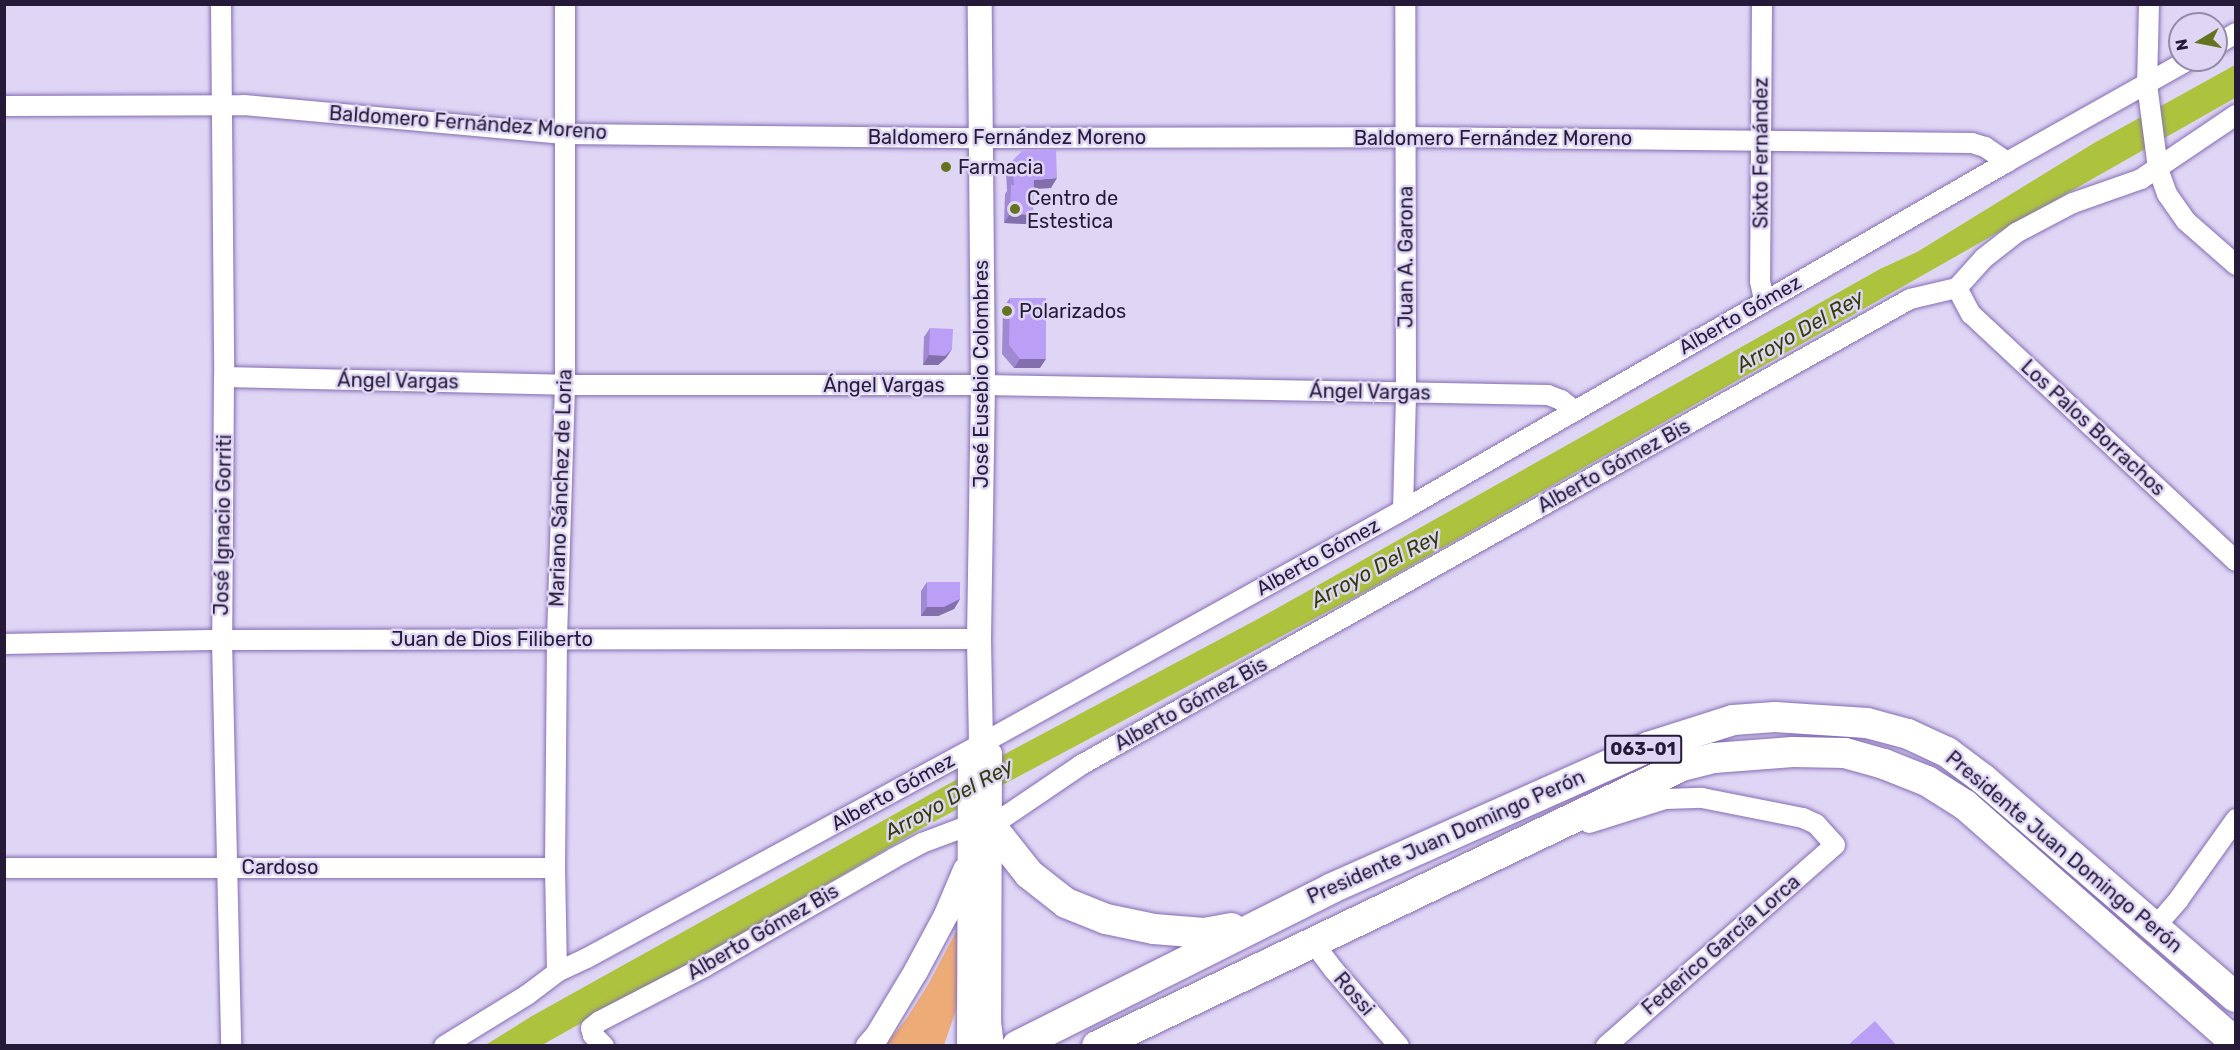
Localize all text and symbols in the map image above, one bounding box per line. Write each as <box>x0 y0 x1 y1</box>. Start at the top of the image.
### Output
north arrow <box>2168 12 2228 72</box>
text: N <box>2171 38 2192 52</box>
street label: Sixto Fernández <box>1749 77 1773 229</box>
street label: Baldomero Fernández Moreno <box>328 101 608 145</box>
street label: Baldomero Fernández Moreno <box>868 125 1146 149</box>
street label: Baldomero Fernández Moreno <box>1354 126 1632 150</box>
place label: Farmacia <box>958 155 1043 179</box>
marker: Farmacia <box>939 160 953 174</box>
place label: Centro de Estestica <box>1027 186 1118 233</box>
street label: Juan A. Garona <box>1394 186 1418 328</box>
marker: Centro de Estestica <box>1008 202 1022 216</box>
street label: José Eusebio Colombres <box>969 260 993 488</box>
street label: Alberto Gómez <box>1675 270 1805 360</box>
water label: Arroyo Del Rey <box>1732 284 1868 378</box>
place label: Polarizados <box>1019 299 1126 323</box>
marker: Polarizados <box>1000 304 1014 318</box>
street label: Los Palos Borrachos <box>2016 355 2170 501</box>
street label: Ángel Vargas <box>337 368 459 394</box>
street label: Mariano Sánchez de Loria <box>545 369 577 607</box>
street label: Ángel Vargas <box>823 373 945 397</box>
street label: Ángel Vargas <box>1309 379 1431 405</box>
street label: Alberto Gómez Bis <box>1534 414 1694 518</box>
street label: José Ignacio Gorriti <box>209 434 237 616</box>
street label: Alberto Gómez <box>1252 513 1384 601</box>
water label: Arroyo Del Rey <box>1307 523 1445 613</box>
street label: Juan de Dios Filiberto <box>391 627 593 651</box>
street label: Alberto Gómez Bis <box>1111 652 1271 756</box>
road number: 063-01 <box>1604 734 1682 764</box>
street label: Presidente Juan Domingo Perón <box>1941 746 2187 958</box>
street label: Alberto Gómez <box>827 748 959 836</box>
water label: Arroyo Del Rey <box>880 753 1018 845</box>
street label: Presidente Juan Domingo Perón <box>1303 765 1589 909</box>
street label: Cardoso <box>242 855 318 879</box>
street label: Federico García Lorca <box>1637 870 1805 1020</box>
street label: Alberto Gómez Bis <box>683 879 843 985</box>
street label: Rossi <box>1329 967 1379 1021</box>

